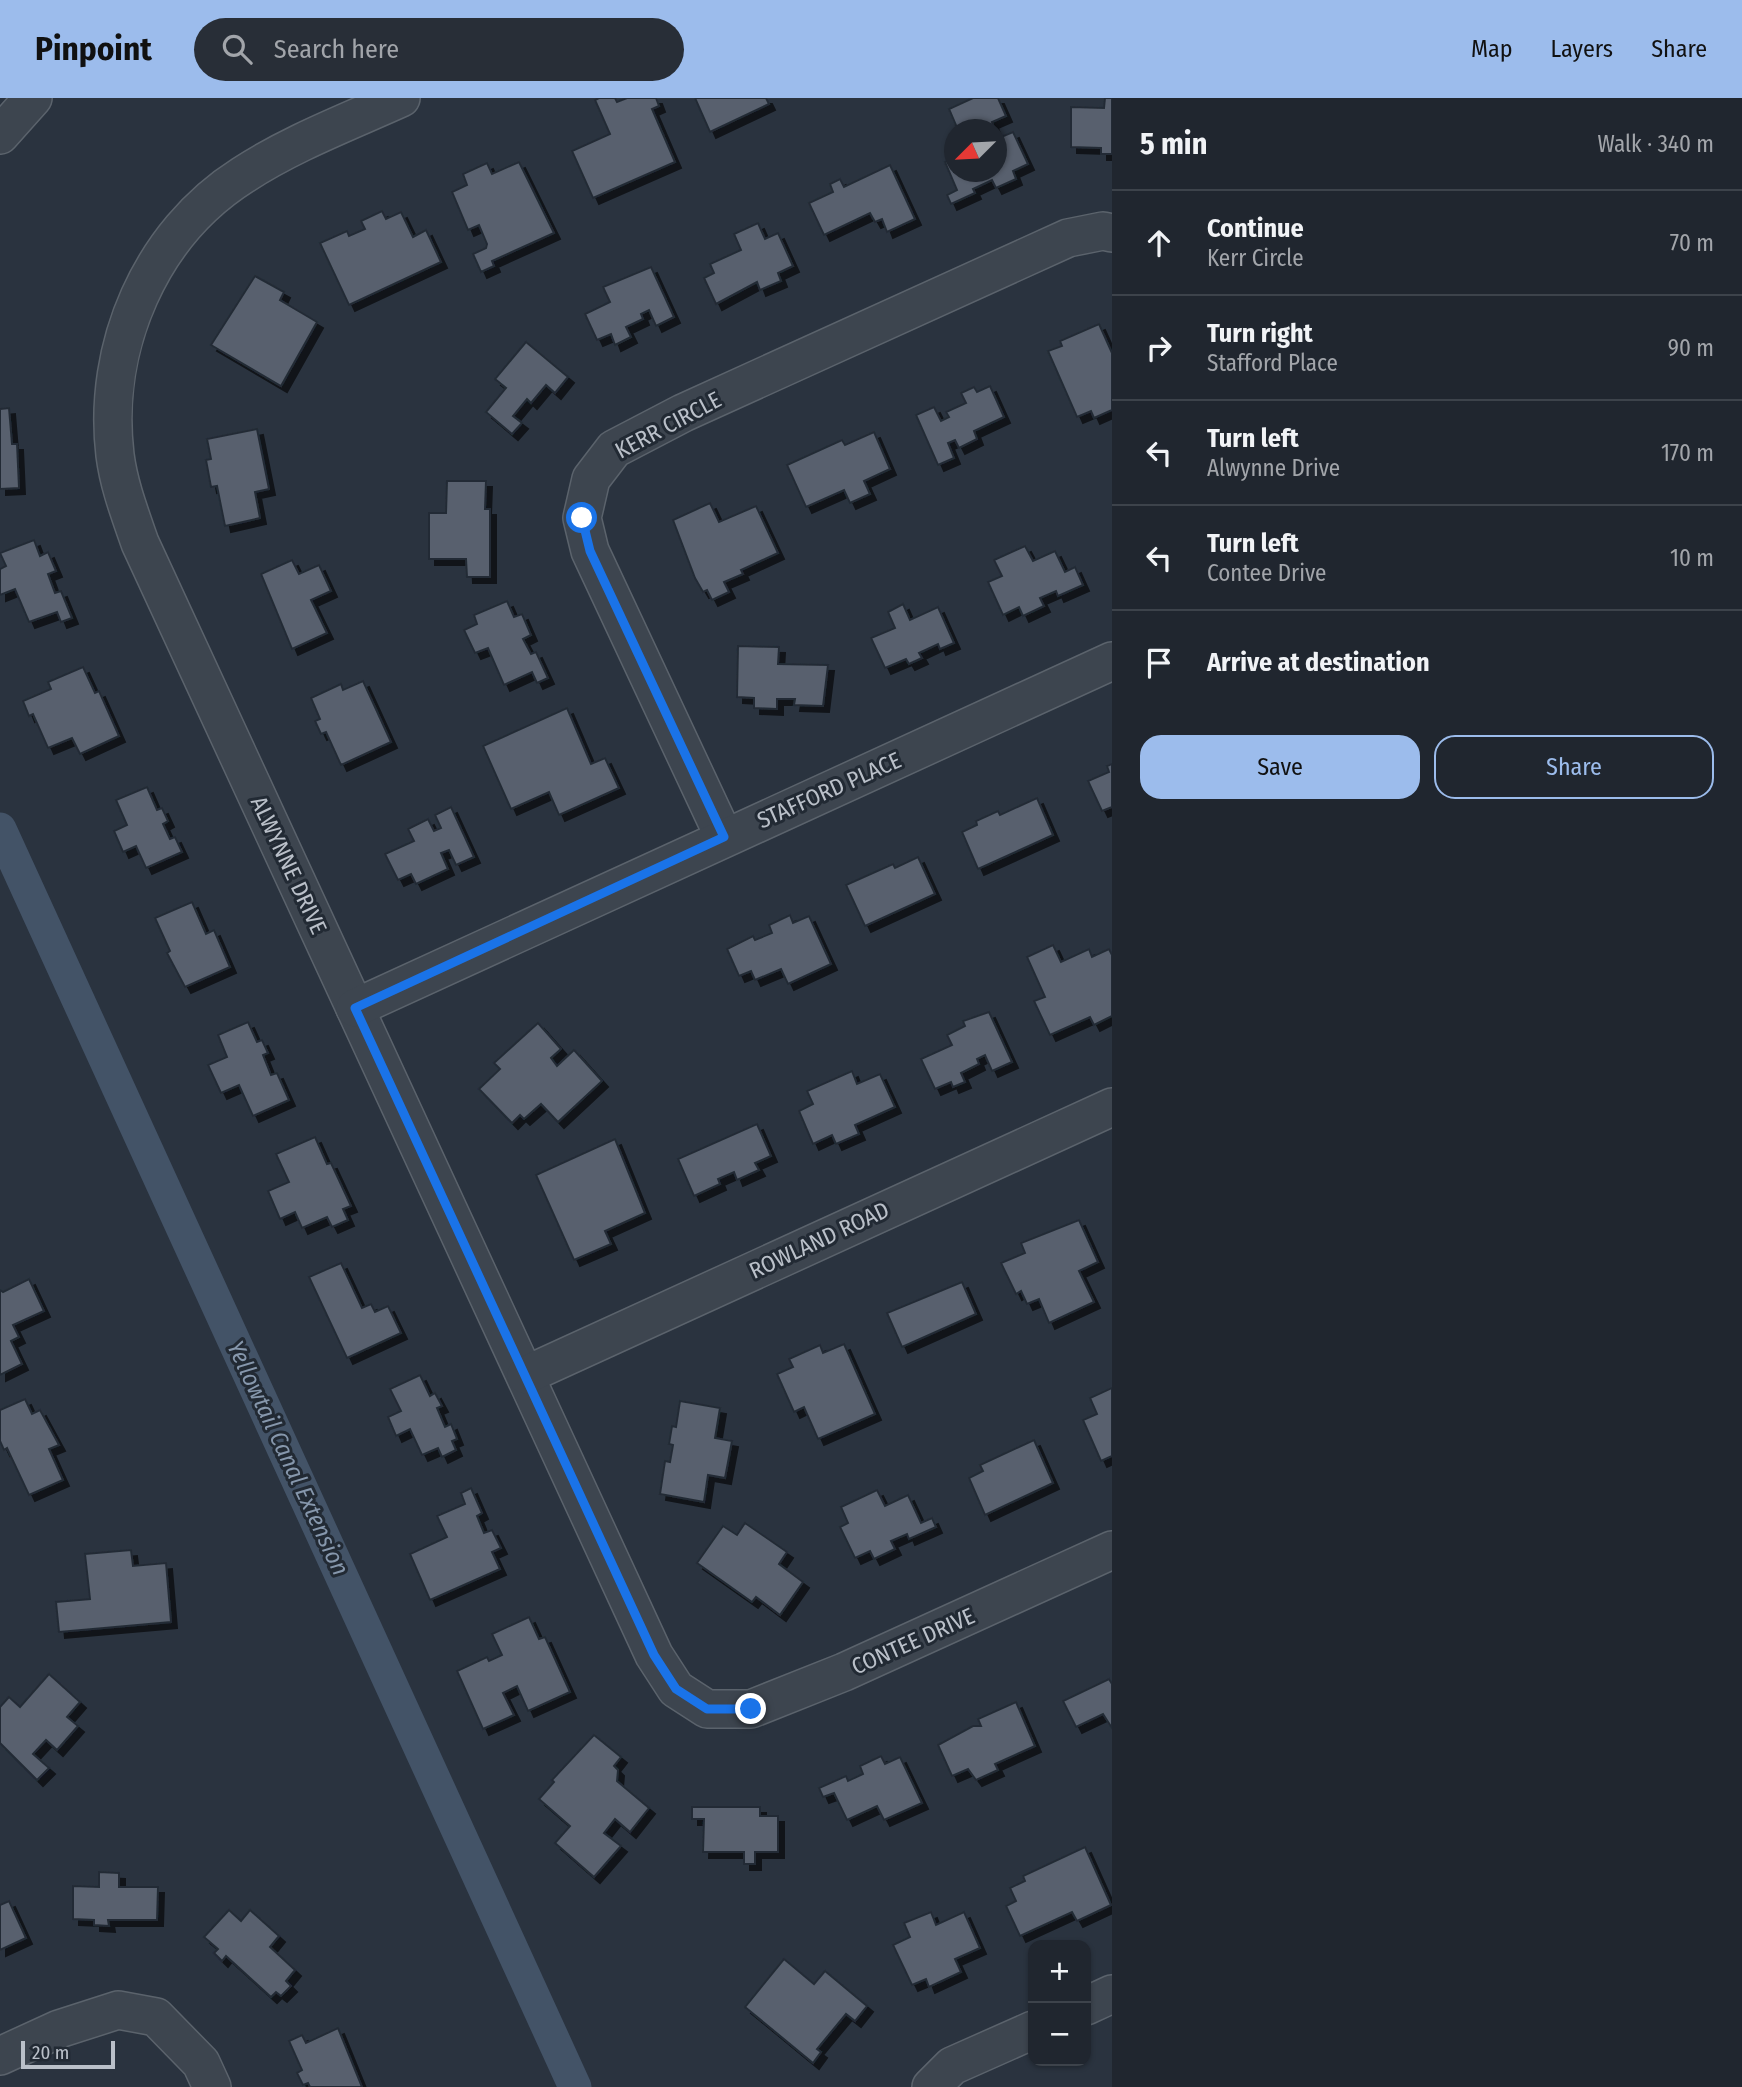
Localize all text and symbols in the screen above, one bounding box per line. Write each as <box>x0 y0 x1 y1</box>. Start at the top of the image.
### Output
search box <box>194 18 684 81</box>
text: Pinpoint <box>35 29 152 69</box>
icon: search <box>218 30 256 68</box>
text: Search here <box>274 34 399 65</box>
text: Map <box>1471 35 1513 63</box>
text: Layers <box>1551 35 1613 63</box>
text: Share <box>1651 35 1707 63</box>
north arrow <box>944 119 1007 182</box>
text: 5 min <box>1140 126 1207 162</box>
text: Walk · 340 m <box>1597 130 1714 158</box>
text: Continue <box>1207 213 1304 244</box>
icon: ahead <box>1140 224 1178 262</box>
text: 70 m <box>1670 229 1714 257</box>
text: Kerr Circle <box>1207 244 1304 272</box>
text: Turn right <box>1207 318 1313 349</box>
icon: right <box>1140 329 1178 367</box>
text: 90 m <box>1668 334 1714 362</box>
text: Stafford Place <box>1207 349 1338 377</box>
street label: KERR CIRCLE <box>610 385 726 465</box>
text: Turn left <box>1207 423 1299 454</box>
icon: left <box>1140 434 1178 472</box>
text: 170 m <box>1661 439 1714 467</box>
text: Alwynne Drive <box>1207 454 1340 482</box>
route start <box>566 502 597 533</box>
text: Turn left <box>1207 528 1299 559</box>
icon: left <box>1140 539 1178 577</box>
text: 10 m <box>1670 544 1714 572</box>
text: Contee Drive <box>1207 559 1326 587</box>
icon: arrive <box>1140 644 1178 682</box>
text: Arrive at destination <box>1207 647 1430 678</box>
button: Save <box>1140 735 1420 799</box>
button: Share <box>1434 735 1714 799</box>
street label: STAFFORD PLACE <box>753 746 905 834</box>
street label: ALWYNNE DRIVE <box>245 792 333 938</box>
street label: ROWLAND ROAD <box>745 1195 893 1285</box>
water label: Yellowtail Canal Extension <box>221 1336 355 1580</box>
street label: CONTEE DRIVE <box>847 1601 979 1681</box>
route end <box>735 1693 766 1724</box>
map controls <box>1028 1940 1091 2066</box>
button: + <box>1028 1940 1091 2003</box>
button: − <box>1028 2003 1091 2066</box>
scale bar <box>21 2038 116 2070</box>
text: 20 m <box>32 2041 69 2064</box>

